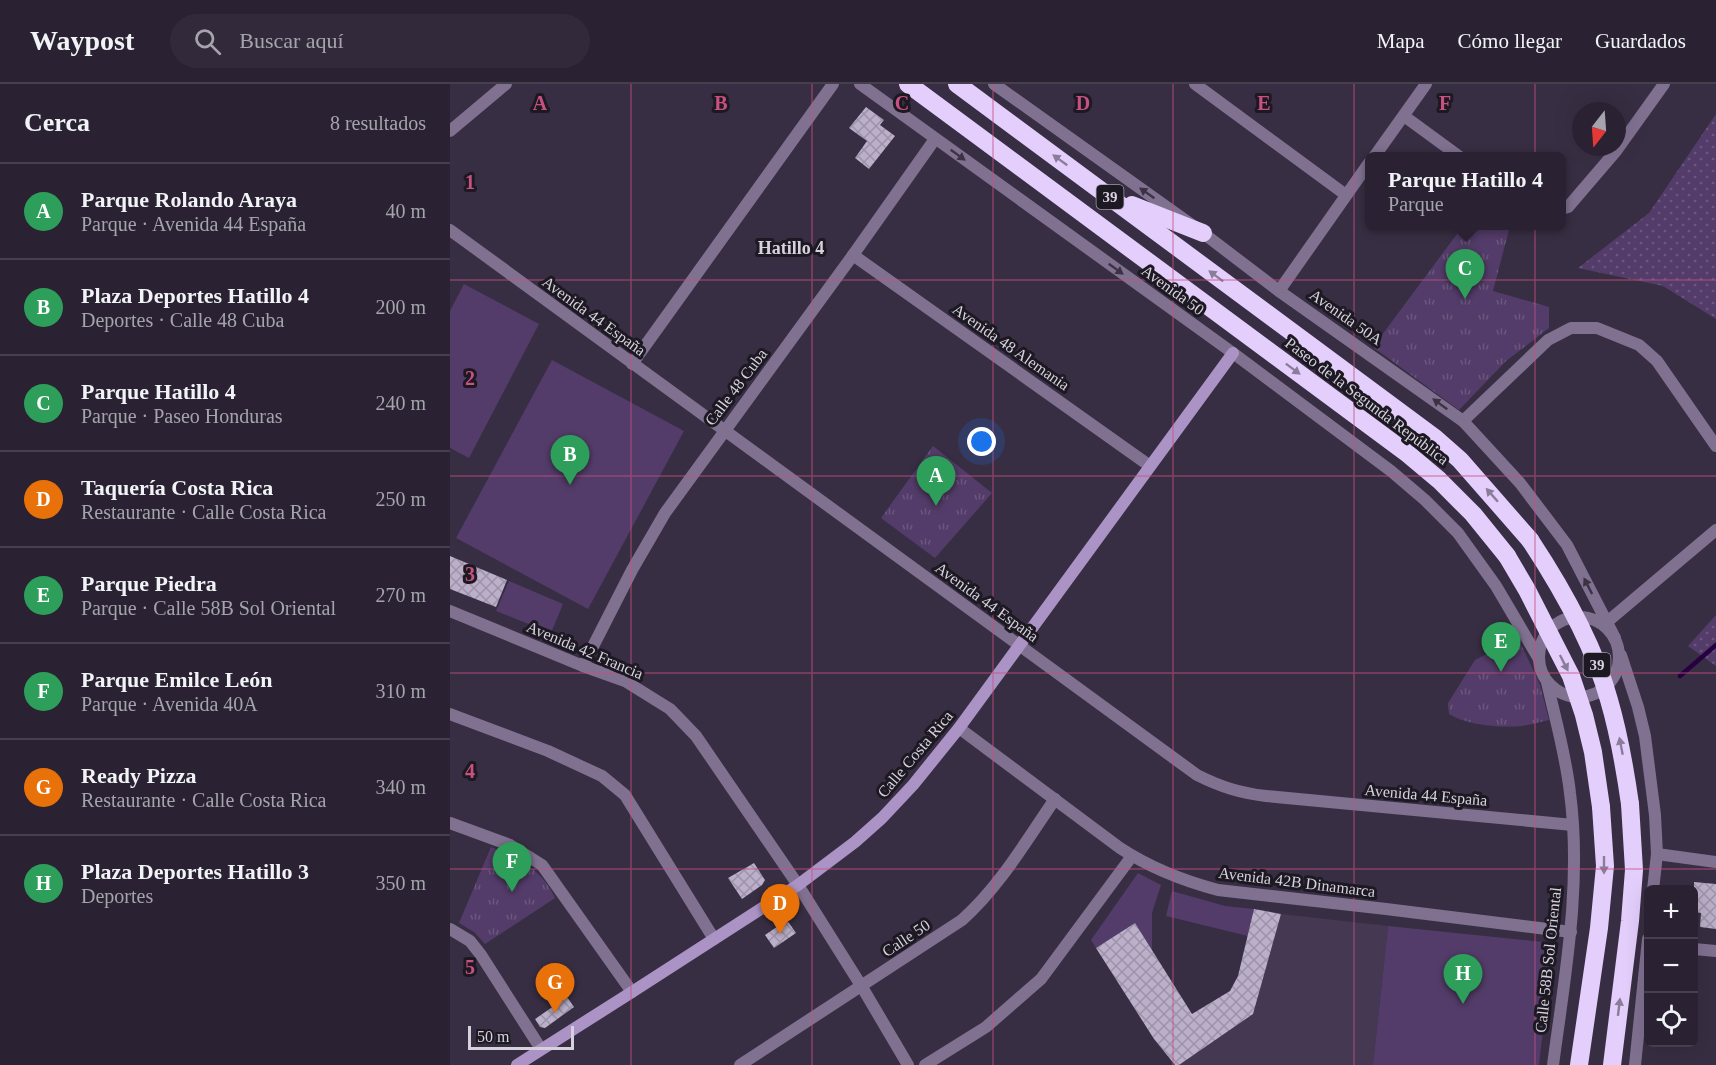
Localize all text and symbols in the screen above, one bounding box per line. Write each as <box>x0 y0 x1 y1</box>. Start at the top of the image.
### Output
search box <box>170 14 590 68</box>
text: Waypost <box>30 25 134 56</box>
icon: search <box>191 25 224 58</box>
text: Buscar aquí <box>239 28 344 53</box>
text: Mapa <box>1377 29 1425 53</box>
text: Cómo llegar <box>1458 29 1562 53</box>
text: Guardados <box>1595 29 1686 53</box>
text: A <box>533 92 548 114</box>
text: B <box>714 92 728 114</box>
text: C <box>895 92 909 114</box>
text: D <box>1076 92 1090 114</box>
text: E <box>1257 92 1271 114</box>
text: F <box>1439 92 1451 114</box>
north arrow <box>1572 102 1626 156</box>
text: Cerca <box>24 108 90 137</box>
text: 8 resultados <box>330 112 426 134</box>
one-way arrow <box>950 149 966 161</box>
popup <box>1365 152 1566 230</box>
one-way arrow <box>1052 154 1067 166</box>
text: Parque Hatillo 4 <box>1388 167 1543 192</box>
text: 1 <box>465 171 475 193</box>
road number: 39 <box>1096 185 1124 209</box>
text: Parque Rolando Araya <box>81 187 297 212</box>
one-way arrow <box>1140 187 1156 199</box>
text: Parque <box>1388 193 1444 215</box>
text: A <box>36 200 51 222</box>
text: 40 m <box>385 200 426 222</box>
text: Parque · Avenida 44 España <box>81 213 306 235</box>
district label: Hatillo 4 <box>758 238 824 258</box>
pin: C <box>1446 250 1484 299</box>
street label: Avenida 50 <box>1138 262 1208 318</box>
one-way arrow <box>1108 263 1124 275</box>
one-way arrow <box>1208 271 1223 283</box>
street label: Avenida 44 España <box>539 273 649 360</box>
text: Plaza Deportes Hatillo 4 <box>81 283 309 308</box>
street label: Avenida 50A <box>1306 286 1386 348</box>
text: B <box>37 296 50 318</box>
text: 200 m <box>375 296 426 318</box>
street label: Avenida 48 Alemania <box>949 300 1073 394</box>
text: Deportes · Calle 48 Cuba <box>81 309 284 331</box>
street label: Paseo de la Segunda República <box>1281 334 1452 469</box>
street label: Calle 48 Cuba <box>702 345 770 429</box>
one-way arrow <box>1284 363 1300 375</box>
text: 2 <box>465 367 475 389</box>
text: Parque Hatillo 4 <box>81 379 236 404</box>
text: C <box>36 392 51 414</box>
text: 240 m <box>375 392 426 414</box>
one-way arrow <box>1432 398 1448 410</box>
text: Parque · Paseo Honduras <box>81 405 283 427</box>
your location <box>967 427 996 456</box>
pin: B <box>550 436 590 485</box>
pin: A <box>916 456 956 506</box>
text: Taquería Costa Rica <box>81 475 273 500</box>
one-way arrow <box>1485 487 1498 503</box>
text: D <box>36 488 51 510</box>
text: 250 m <box>375 488 426 510</box>
text: Restaurante · Calle Costa Rica <box>81 501 326 523</box>
street label: Avenida 44 España <box>932 559 1042 646</box>
text: 3 <box>465 563 475 585</box>
text: Parque Piedra <box>81 571 217 596</box>
one-way arrow <box>1584 577 1594 595</box>
text: E <box>37 584 50 606</box>
text: 270 m <box>375 584 426 606</box>
text: Parque · Calle 58B Sol Oriental <box>81 597 336 619</box>
street label: Avenida 42 Francia <box>524 618 646 682</box>
pin: E <box>1482 622 1520 672</box>
road number: 39 <box>1584 653 1610 677</box>
one-way arrow <box>1559 655 1569 672</box>
text: Parque Emilce León <box>81 667 272 692</box>
text: F <box>37 680 50 702</box>
text: 310 m <box>375 680 426 702</box>
text: Parque · Avenida 40A <box>81 693 258 715</box>
street label: Calle Costa Rica <box>874 707 956 801</box>
one-way arrow <box>1616 736 1625 755</box>
text: 4 <box>465 760 475 782</box>
text: Ready Pizza <box>81 763 196 788</box>
text: G <box>36 776 51 798</box>
text: 340 m <box>375 776 426 798</box>
street label: Avenida 44 España <box>1364 781 1488 810</box>
text: Restaurante · Calle Costa Rica <box>81 789 326 811</box>
pin: F <box>492 842 532 892</box>
one-way arrow <box>1599 856 1609 875</box>
text: Plaza Deportes Hatillo 3 <box>81 859 309 884</box>
street label: Avenida 42B Dinamarca <box>1218 864 1376 900</box>
text: H <box>36 872 51 894</box>
text: 350 m <box>375 872 426 894</box>
pin: D <box>760 884 800 934</box>
text: Deportes <box>81 885 153 907</box>
map controls <box>1644 885 1698 1047</box>
button: + <box>1644 885 1698 939</box>
street label: Calle 58B Sol Oriental <box>1532 886 1564 1034</box>
street label: Calle 50 <box>879 916 933 960</box>
button: − <box>1644 939 1698 993</box>
pin: H <box>1444 954 1482 1004</box>
text: 5 <box>465 956 475 978</box>
pin: G <box>536 964 574 1013</box>
button: locate <box>1644 993 1698 1047</box>
one-way arrow <box>1614 997 1623 1016</box>
scale bar <box>468 1023 574 1050</box>
text: 50 m <box>477 1028 509 1045</box>

